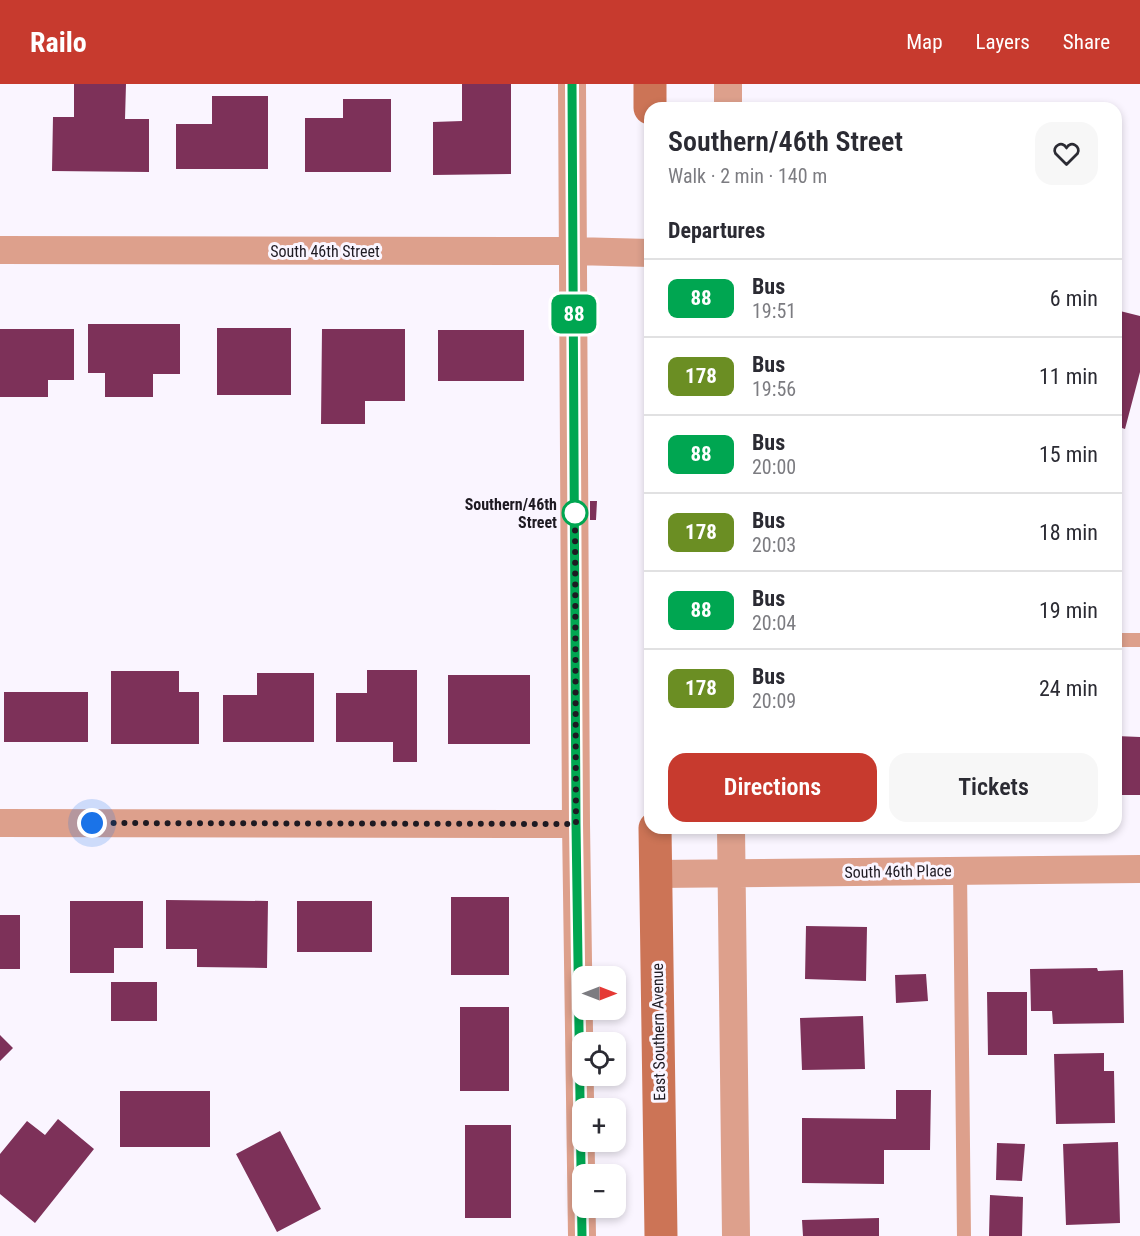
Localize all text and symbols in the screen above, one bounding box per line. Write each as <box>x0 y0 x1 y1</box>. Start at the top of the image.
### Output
text: Railo <box>30 26 87 59</box>
text: Map <box>906 30 943 54</box>
text: Layers <box>976 30 1030 54</box>
text: Share <box>1063 30 1110 54</box>
button: heart <box>1035 122 1098 185</box>
text: Southern/46th Street <box>668 125 903 158</box>
text: Walk · 2 min · 140 m <box>668 164 827 188</box>
text: Departures <box>668 218 765 243</box>
street label: South 46th Street <box>270 242 380 261</box>
text: Bus <box>752 274 785 299</box>
text: 88 <box>690 286 712 310</box>
text: 6 min <box>1050 286 1098 311</box>
line badge: 88 <box>547 294 601 334</box>
text: 19:51 <box>752 299 796 323</box>
text: 88 <box>563 302 585 326</box>
text: Bus <box>752 352 785 377</box>
text: 178 <box>685 364 717 388</box>
text: 11 min <box>1039 364 1098 389</box>
text: 19:56 <box>752 377 796 401</box>
text: Bus <box>752 430 785 455</box>
text: 88 <box>690 442 712 466</box>
text: 15 min <box>1039 442 1098 467</box>
text: 20:00 <box>752 455 796 479</box>
place label: Southern/46th Street <box>465 495 557 532</box>
marker: Southern/46th Street <box>562 500 588 526</box>
text: Bus <box>752 508 785 533</box>
text: 178 <box>685 520 717 544</box>
text: 18 min <box>1039 520 1098 545</box>
text: 20:03 <box>752 533 796 557</box>
text: Bus <box>752 586 785 611</box>
text: 88 <box>690 598 712 622</box>
text: 19 min <box>1039 598 1098 623</box>
text: 20:04 <box>752 611 796 635</box>
text: Bus <box>752 664 785 689</box>
text: 178 <box>685 676 717 700</box>
text: 24 min <box>1039 676 1098 701</box>
text: 20:09 <box>752 689 796 713</box>
button: Directions <box>668 753 877 822</box>
button: Tickets <box>889 753 1098 822</box>
your location <box>77 808 107 838</box>
street label: South 46th Place <box>844 861 952 882</box>
street label: East Southern Avenue <box>648 963 669 1101</box>
north arrow <box>572 966 626 1020</box>
map controls <box>572 966 626 1218</box>
button: locate <box>572 1032 626 1086</box>
button: + <box>572 1098 626 1152</box>
button: − <box>572 1164 626 1218</box>

